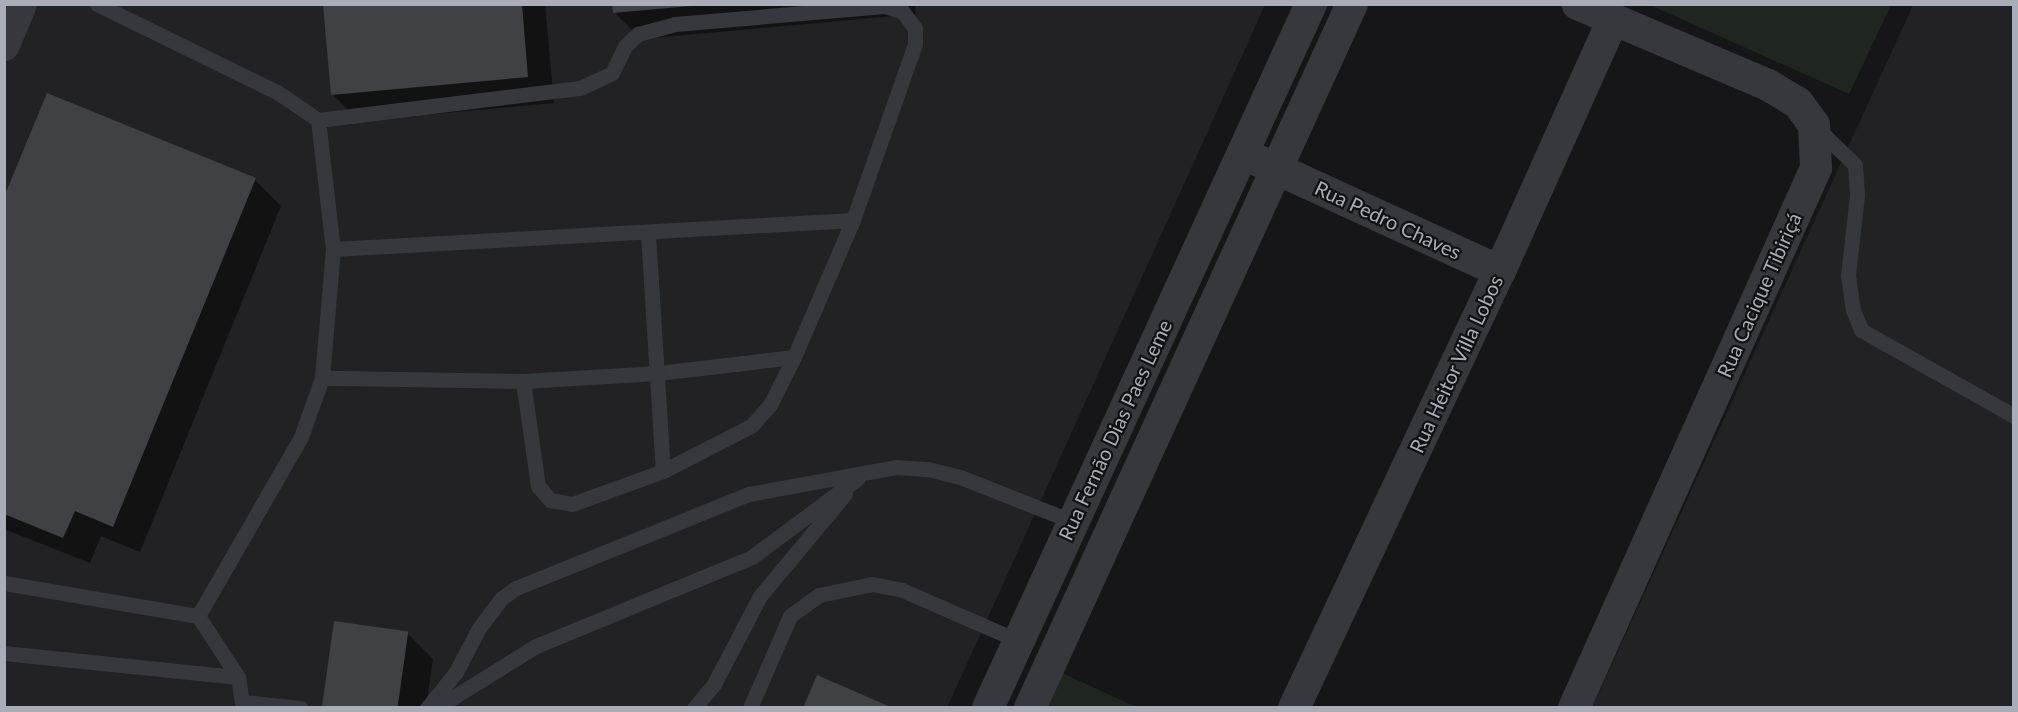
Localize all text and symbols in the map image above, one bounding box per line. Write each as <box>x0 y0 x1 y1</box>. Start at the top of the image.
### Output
street label: Rua Pedro Chaves <box>1311 176 1465 264</box>
street label: Rua Cacique Tibiriçá <box>1712 209 1806 381</box>
street label: Rua Heitor Villa Lobos <box>1404 271 1508 457</box>
street label: Rua Fernão Dias Paes Leme <box>1053 316 1177 544</box>

